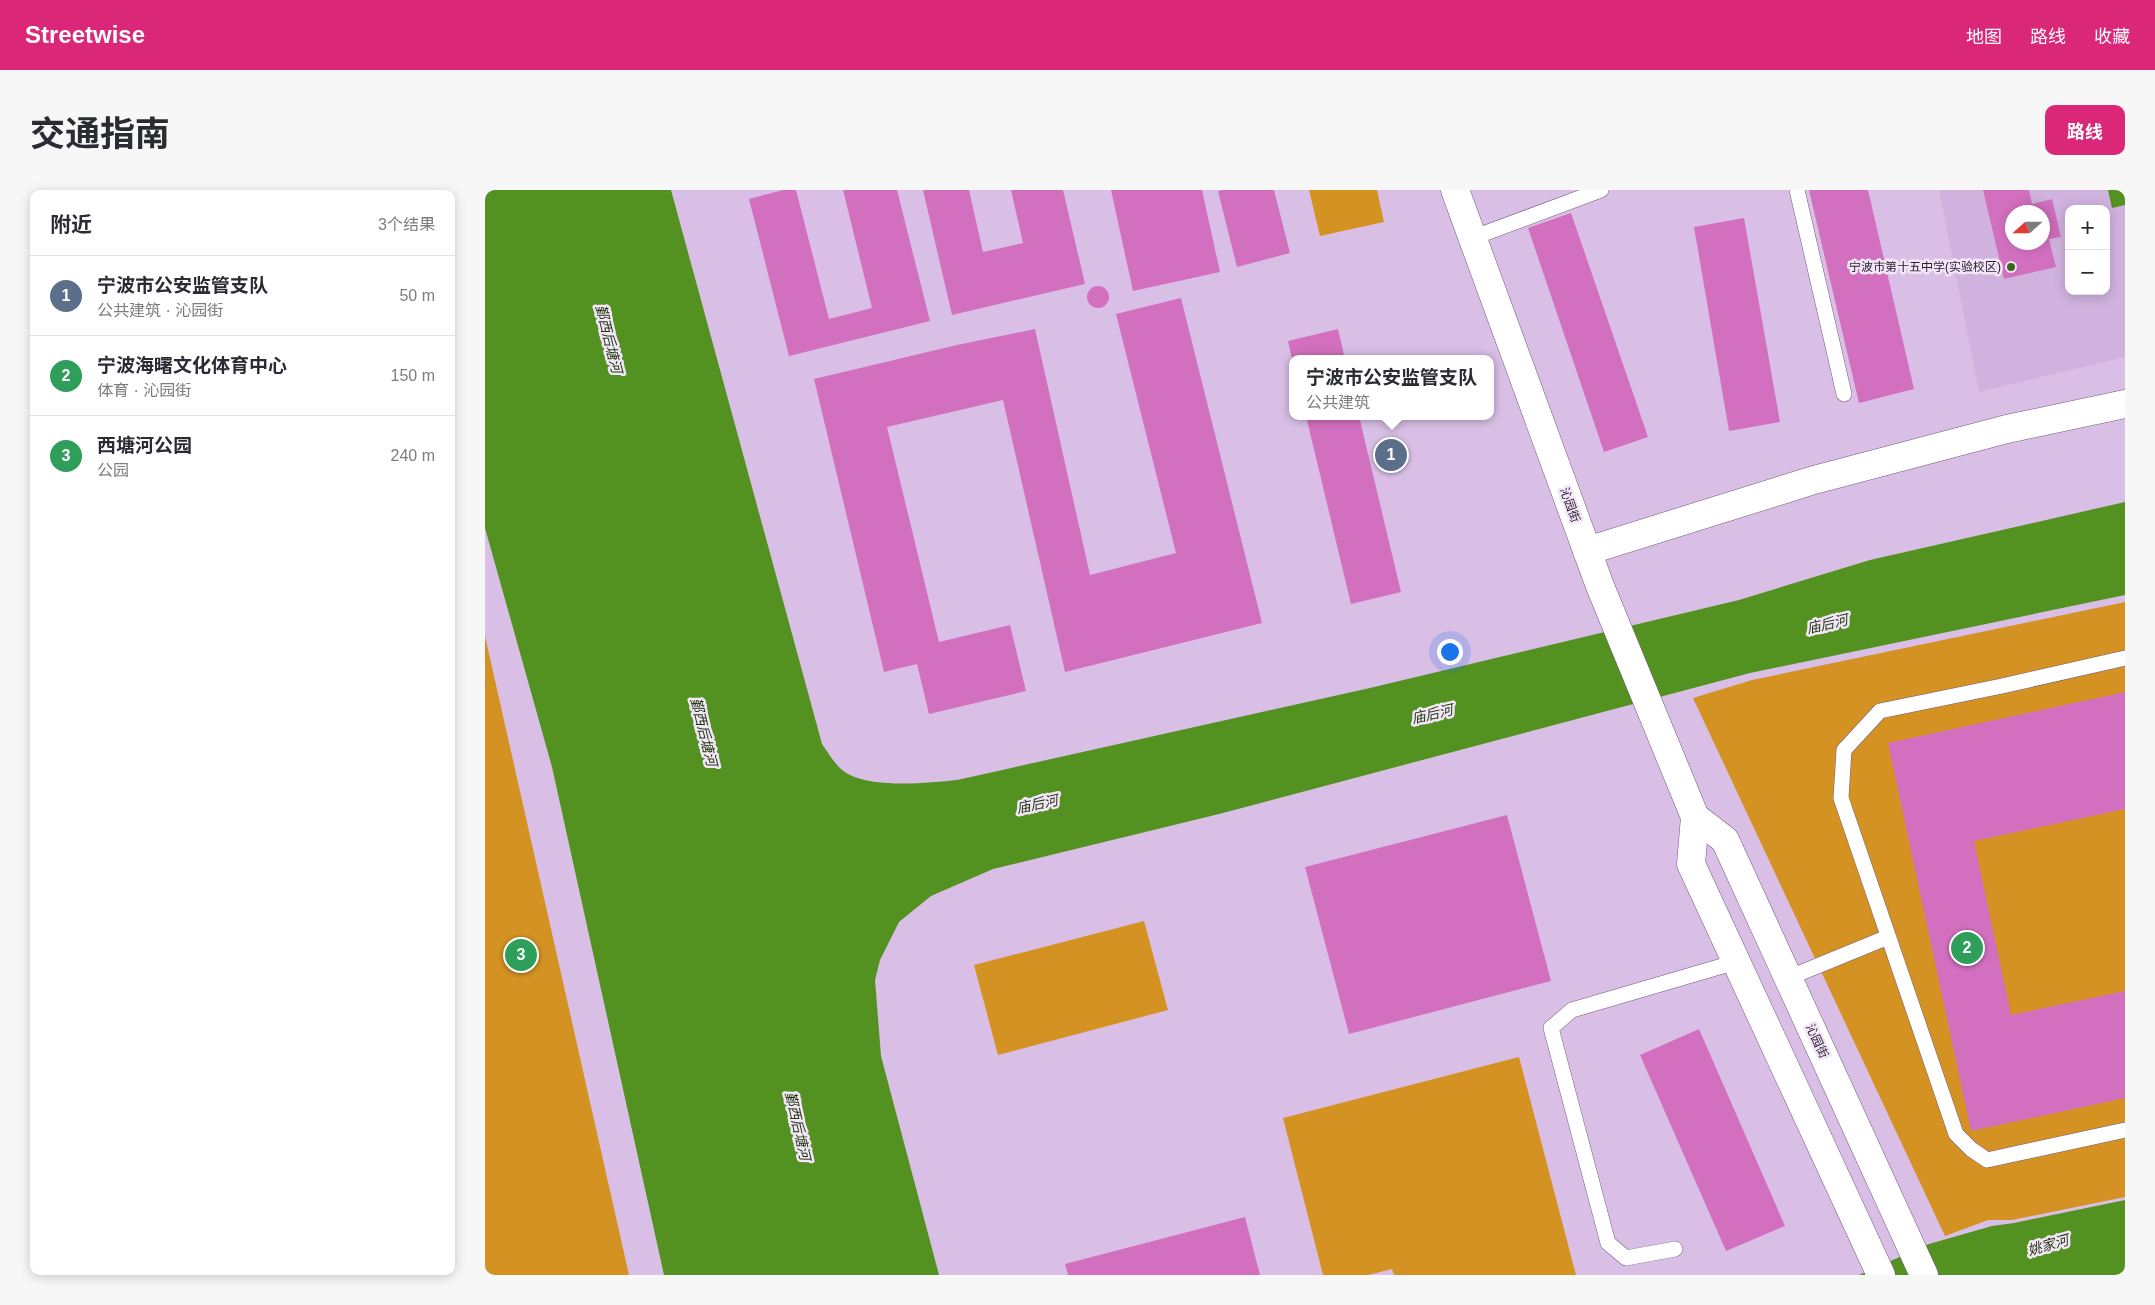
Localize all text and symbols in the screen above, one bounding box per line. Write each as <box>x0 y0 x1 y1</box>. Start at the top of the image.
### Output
text: Streetwise <box>25 21 145 48</box>
text: 地图 <box>1966 27 2002 47</box>
text: 路线 <box>2030 27 2066 47</box>
text: 收藏 <box>2094 27 2130 47</box>
button: 路线 <box>2045 105 2125 155</box>
text: 交通指南 <box>30 114 170 153</box>
north arrow <box>2005 205 2050 250</box>
map controls <box>2065 205 2110 295</box>
button: + <box>2065 205 2110 250</box>
text: 附近 <box>50 213 92 236</box>
text: 3个结果 <box>378 216 435 233</box>
button: − <box>2065 250 2110 295</box>
place label: 宁波市第十五中学(实验校区) <box>1849 260 2001 274</box>
marker: 宁波市第十五中学(实验校区) <box>2005 261 2017 273</box>
text: 宁波市公安监管支队 <box>97 275 268 296</box>
text: 1 <box>62 287 70 304</box>
text: 50 m <box>399 287 435 304</box>
text: 公共建筑 · 沁园街 <box>97 302 223 319</box>
water label: 鄞西后塘河 <box>593 303 626 378</box>
text: 宁波海曙文化体育中心 <box>97 355 287 376</box>
popup <box>1289 355 1494 420</box>
text: 2 <box>62 367 70 384</box>
text: 150 m <box>391 367 435 384</box>
text: 宁波市公安监管支队 <box>1306 367 1477 388</box>
text: 体育 · 沁园街 <box>97 382 191 399</box>
text: 公共建筑 <box>1306 394 1370 411</box>
text: 西塘河公园 <box>97 435 192 456</box>
pin: 1 <box>1375 436 1407 474</box>
text: 3 <box>62 447 70 464</box>
text: 240 m <box>391 447 435 464</box>
text: 公园 <box>97 462 129 479</box>
street label: 沁园街 <box>1557 486 1583 524</box>
water label: 庙后河 <box>1805 611 1852 637</box>
your location <box>1437 639 1463 665</box>
water label: 鄞西后塘河 <box>688 696 721 771</box>
water label: 庙后河 <box>1410 701 1457 727</box>
water label: 庙后河 <box>1015 791 1062 816</box>
pin: 2 <box>1951 929 1983 967</box>
pin: 3 <box>505 936 537 974</box>
street label: 沁园街 <box>1803 1022 1831 1060</box>
water label: 鄞西后塘河 <box>782 1090 814 1165</box>
water label: 姚家河 <box>2026 1231 2073 1258</box>

